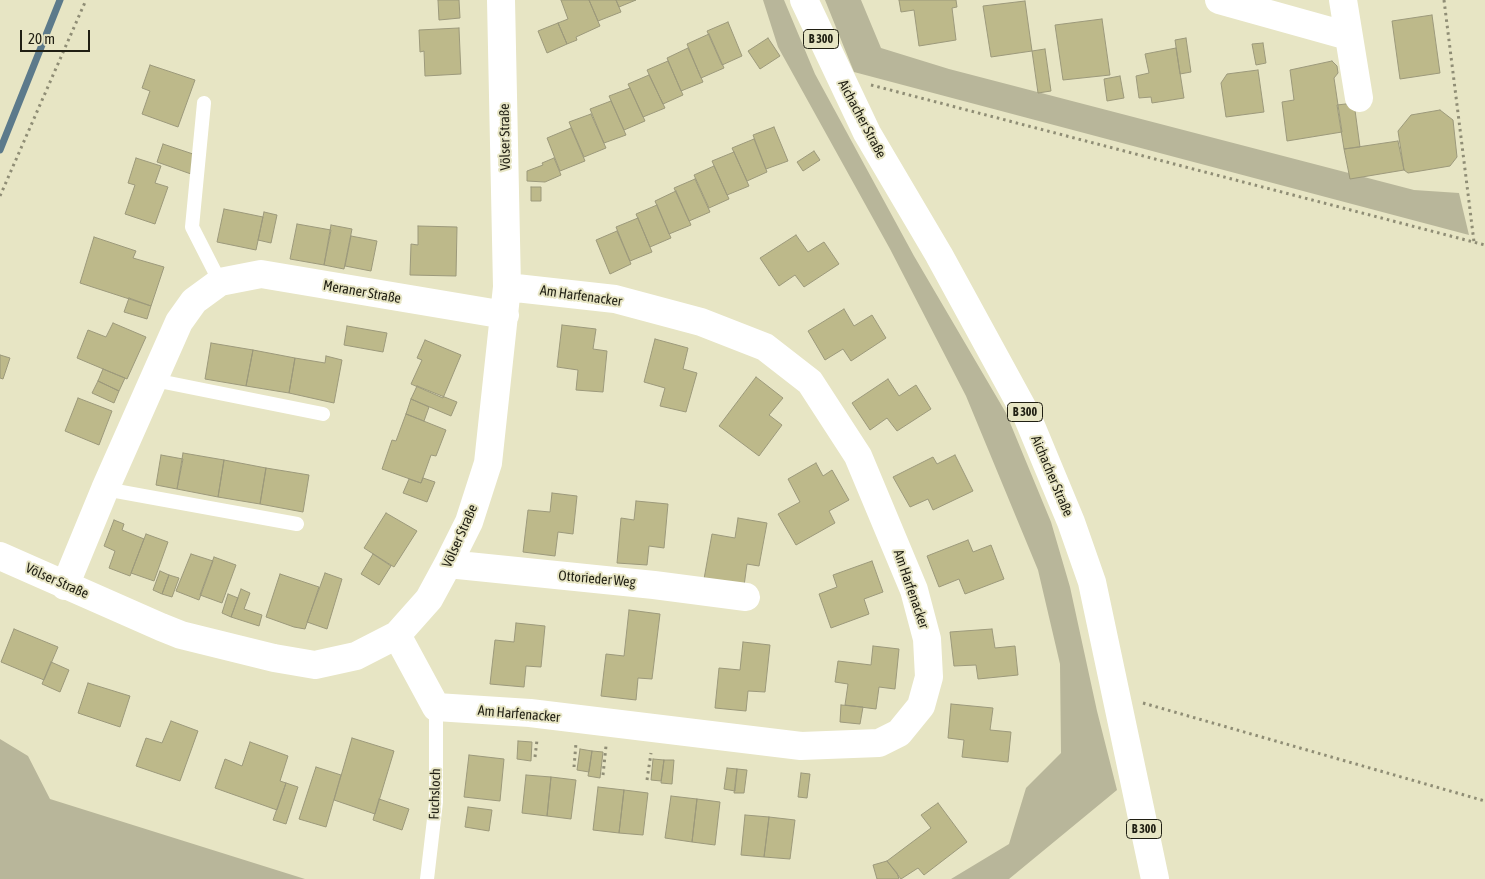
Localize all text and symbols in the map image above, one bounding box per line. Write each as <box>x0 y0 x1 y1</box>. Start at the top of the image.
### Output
scale bar <box>22 20 92 52</box>
text: 20 m <box>28 30 55 47</box>
road number: B 300 <box>804 30 838 48</box>
street label: Aichacher Straße <box>834 77 890 161</box>
street label: Völser Straße <box>496 103 514 171</box>
street label: Meraner Straße <box>322 277 402 307</box>
street label: Am Harfenacker <box>539 282 623 310</box>
road number: B 300 <box>1008 402 1042 422</box>
street label: Aichacher Straße <box>1027 433 1077 519</box>
street label: Völser Straße <box>439 502 481 570</box>
street label: Am Harfenacker <box>890 547 932 631</box>
street label: Völser Straße <box>23 560 91 602</box>
street label: Ottorieder Weg <box>558 567 636 591</box>
street label: Am Harfenacker <box>477 702 561 726</box>
street label: Fuchsloch <box>426 768 444 820</box>
road number: B 300 <box>1126 820 1162 839</box>

